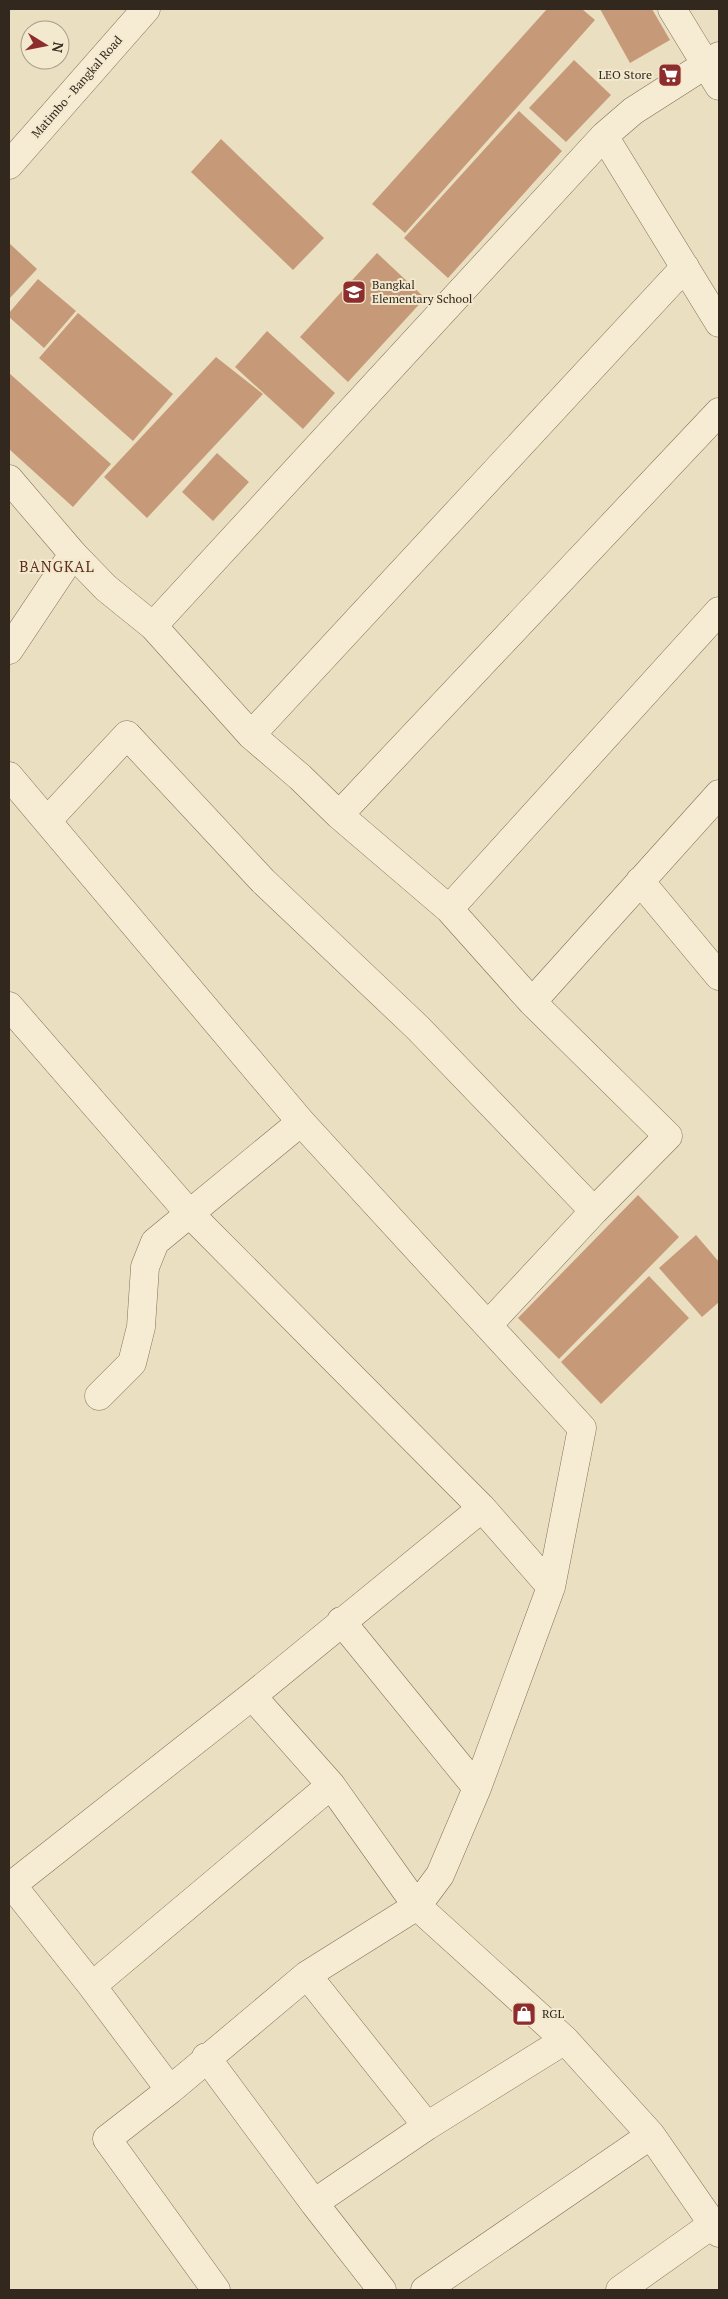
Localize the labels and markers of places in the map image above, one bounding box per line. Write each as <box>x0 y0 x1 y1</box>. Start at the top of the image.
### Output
supermarket icon: LEO Store <box>657 62 683 88</box>
place label: LEO Store <box>598 67 652 82</box>
place label: Bangkal Elementary School <box>372 277 473 306</box>
school or university icon: Bangkal Elementary School <box>341 279 367 305</box>
shop icon: RGL <box>511 2001 537 2027</box>
place label: RGL <box>542 2006 565 2021</box>

